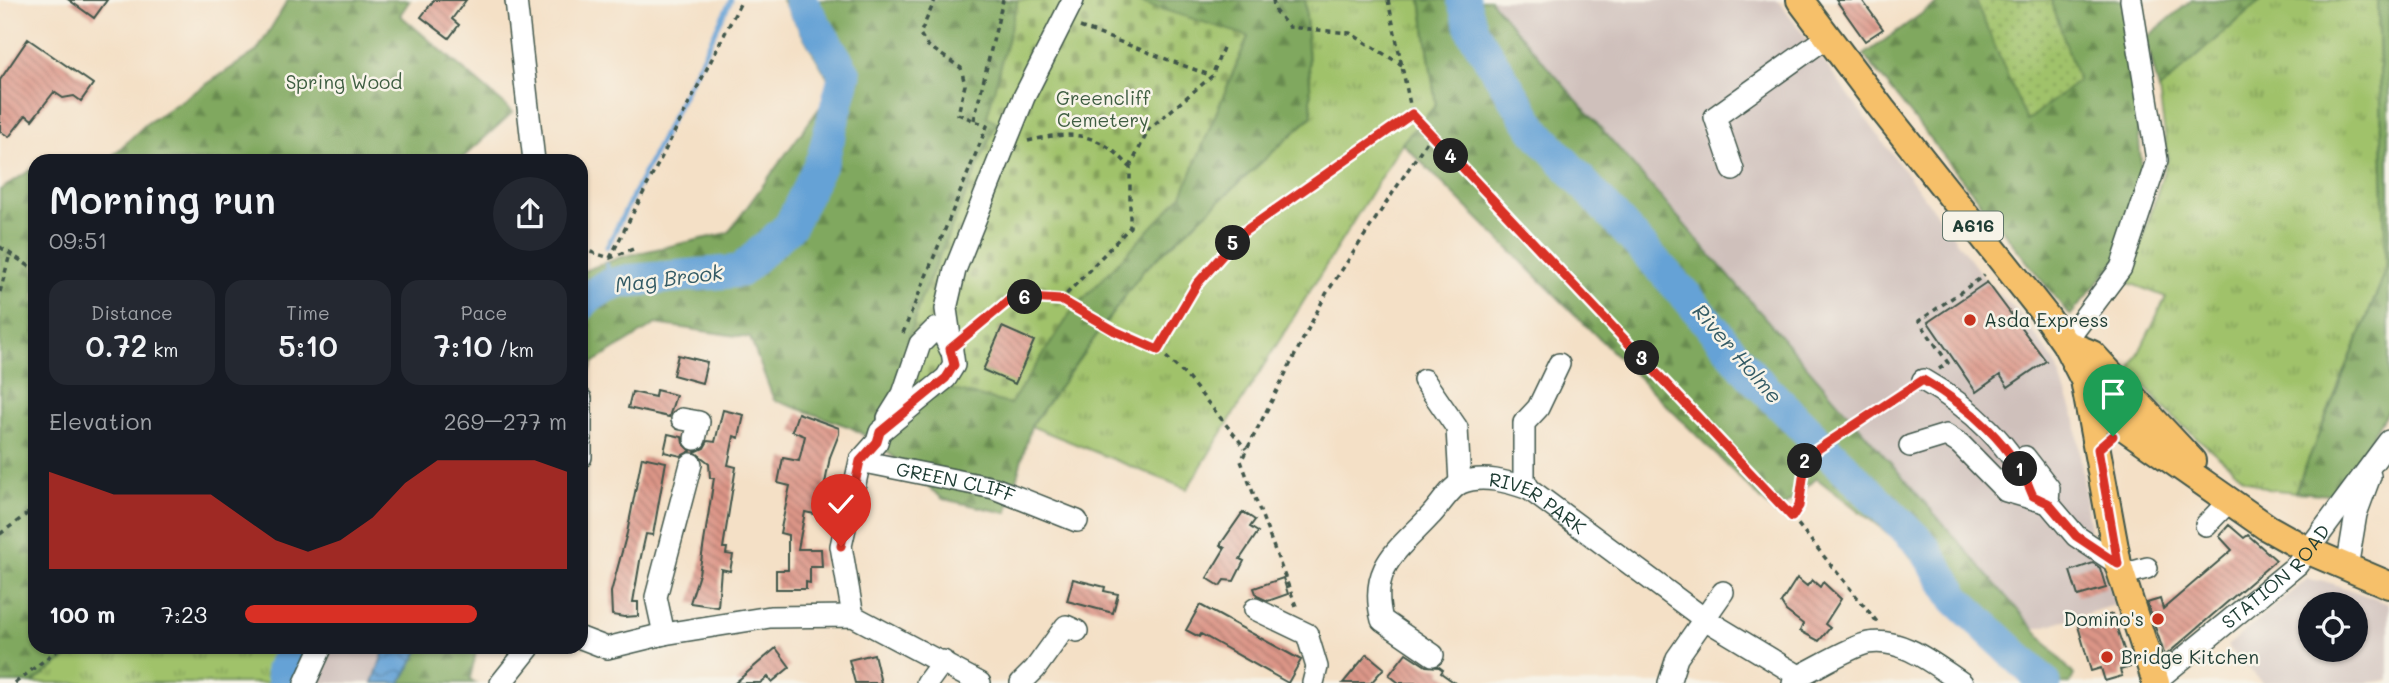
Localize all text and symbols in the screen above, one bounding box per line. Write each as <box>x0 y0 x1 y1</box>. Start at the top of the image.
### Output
park label: Spring Wood <box>286 69 402 94</box>
park label: Greencliff Cemetery <box>1056 85 1151 132</box>
pin: 4 <box>1434 138 1468 174</box>
text: 4 <box>1444 143 1457 168</box>
text: Morning run <box>49 174 276 224</box>
button: share <box>493 177 567 251</box>
road number: A616 <box>1943 211 2003 240</box>
text: 09:51 <box>49 225 108 255</box>
pin: 5 <box>1216 226 1250 260</box>
text: 5 <box>1227 230 1238 255</box>
water label: Mag Brook <box>613 257 725 298</box>
pin: 6 <box>1007 280 1042 314</box>
text: 6 <box>1019 284 1030 309</box>
water label: River Holme <box>1687 297 1789 409</box>
text: Distance <box>91 300 173 325</box>
text: Time <box>286 300 330 325</box>
text: Pace <box>461 300 507 325</box>
place label: Asda Express <box>1984 307 2108 332</box>
marker: Asda Express <box>1962 312 1978 328</box>
text: 0.72 <box>86 325 147 365</box>
text: 5:10 <box>278 325 338 365</box>
text: 7:10 <box>434 325 493 365</box>
text: km <box>147 337 178 362</box>
text: /km <box>493 337 534 362</box>
pin: 3 <box>1624 340 1660 376</box>
text: 3 <box>1636 345 1647 370</box>
pin <box>2083 364 2143 436</box>
icon: arrive <box>2094 375 2132 413</box>
text: Elevation <box>49 406 152 436</box>
text: 269–277 m <box>444 406 567 436</box>
pin: 2 <box>1787 444 1822 478</box>
text: 2 <box>1799 448 1810 473</box>
pin: 1 <box>2002 452 2038 486</box>
street label: GREEN CLIFF <box>894 456 1019 507</box>
text: 1 <box>2015 456 2024 481</box>
street label: RIVER PARK <box>1488 466 1592 539</box>
pin <box>811 474 871 546</box>
icon: check <box>822 485 860 523</box>
street label: STATION ROAD <box>2216 519 2335 634</box>
map controls <box>2298 592 2368 662</box>
button: locate <box>2298 592 2368 662</box>
text: 100 m <box>49 599 115 629</box>
text: 7:23 <box>161 599 207 629</box>
place label: Domino's <box>2063 606 2144 631</box>
marker: Domino's <box>2150 611 2166 627</box>
place label: Bridge Kitchen <box>2121 644 2259 669</box>
marker: Bridge Kitchen <box>2099 649 2115 665</box>

